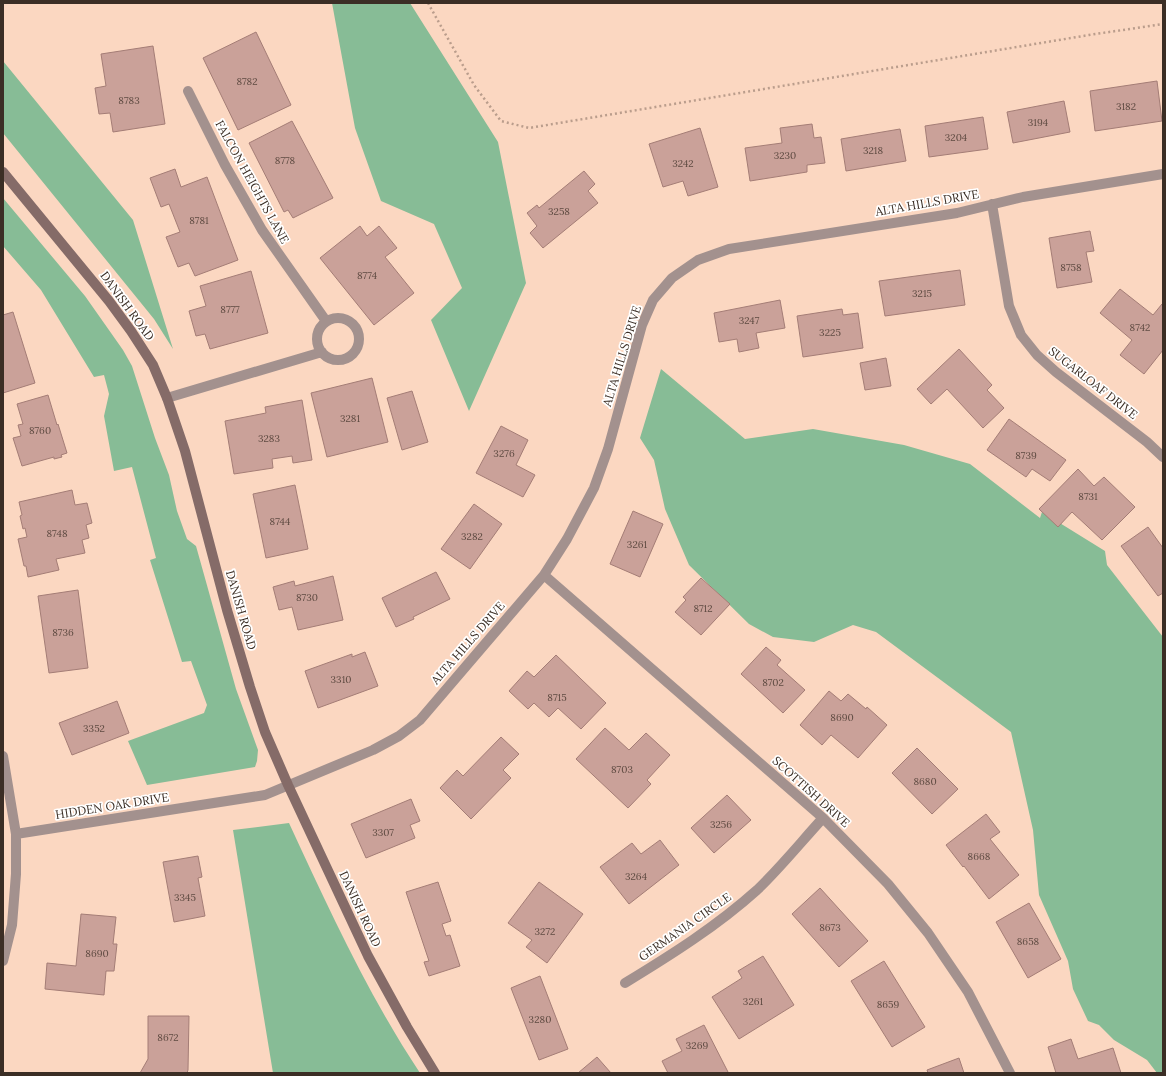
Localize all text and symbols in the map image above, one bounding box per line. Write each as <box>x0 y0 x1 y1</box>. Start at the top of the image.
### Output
house number: 8782 <box>236 75 258 88</box>
house number: 8783 <box>118 94 140 107</box>
house number: 3182 <box>1116 100 1136 113</box>
house number: 3194 <box>1028 116 1049 129</box>
street label: FALCON HEIGHTS LANE <box>212 118 293 246</box>
house number: 3204 <box>945 131 968 144</box>
house number: 3218 <box>863 144 883 157</box>
house number: 3230 <box>774 149 796 162</box>
house number: 8778 <box>275 154 296 167</box>
house number: 3242 <box>672 157 694 170</box>
street label: ALTA HILLS DRIVE <box>873 186 980 219</box>
house number: 3258 <box>548 205 570 218</box>
house number: 8781 <box>189 214 209 227</box>
house number: 8758 <box>1060 261 1082 274</box>
street label: DANISH ROAD <box>97 268 158 343</box>
house number: 8774 <box>357 269 378 282</box>
house number: 3215 <box>912 287 932 300</box>
house number: 8777 <box>220 303 240 316</box>
street label: ALTA HILLS DRIVE <box>599 304 644 409</box>
house number: 3247 <box>739 314 760 327</box>
house number: 8742 <box>1130 321 1150 334</box>
house number: 3225 <box>819 326 841 339</box>
street label: SUGARLOAF DRIVE <box>1046 343 1141 422</box>
house number: 3281 <box>340 412 360 425</box>
house number: 8760 <box>29 424 51 437</box>
house number: 3283 <box>258 432 280 445</box>
house number: 3276 <box>493 447 515 460</box>
house number: 8739 <box>1015 449 1037 462</box>
house number: 8731 <box>1078 490 1098 503</box>
house number: 8744 <box>270 515 291 528</box>
house number: 8748 <box>46 527 68 540</box>
house number: 3282 <box>461 530 483 543</box>
house number: 3261 <box>627 538 648 551</box>
street label: DANISH ROAD <box>223 568 260 651</box>
house number: 8730 <box>296 591 318 604</box>
street label: ALTA HILLS DRIVE <box>427 598 508 688</box>
house number: 8712 <box>693 602 713 615</box>
house number: 8736 <box>52 626 74 639</box>
house number: 3310 <box>331 673 352 686</box>
house number: 8702 <box>762 676 784 689</box>
house number: 8715 <box>547 691 567 704</box>
house number: 8690 <box>830 711 854 724</box>
house number: 3352 <box>83 722 105 735</box>
street label: SCOTTISH DRIVE <box>770 753 853 830</box>
house number: 8703 <box>611 763 633 776</box>
house number: 8680 <box>913 775 937 788</box>
street label: HIDDEN OAK DRIVE <box>54 789 170 822</box>
house number: 3256 <box>710 818 732 831</box>
house number: 3307 <box>372 826 394 839</box>
house number: 8668 <box>968 850 991 863</box>
street label: DANISH ROAD <box>336 868 385 949</box>
house number: 3264 <box>625 870 648 883</box>
street label: GERMANIA CIRCLE <box>636 889 734 964</box>
house number: 3345 <box>174 891 196 904</box>
house number: 8673 <box>819 921 841 934</box>
house number: 3272 <box>535 925 555 938</box>
house number: 8658 <box>1017 935 1040 948</box>
house number: 8690 <box>85 947 109 960</box>
house number: 3261 <box>743 995 764 1008</box>
house number: 8659 <box>877 998 900 1011</box>
house number: 3280 <box>529 1013 551 1026</box>
house number: 8672 <box>157 1031 179 1044</box>
house number: 3269 <box>686 1039 708 1052</box>

